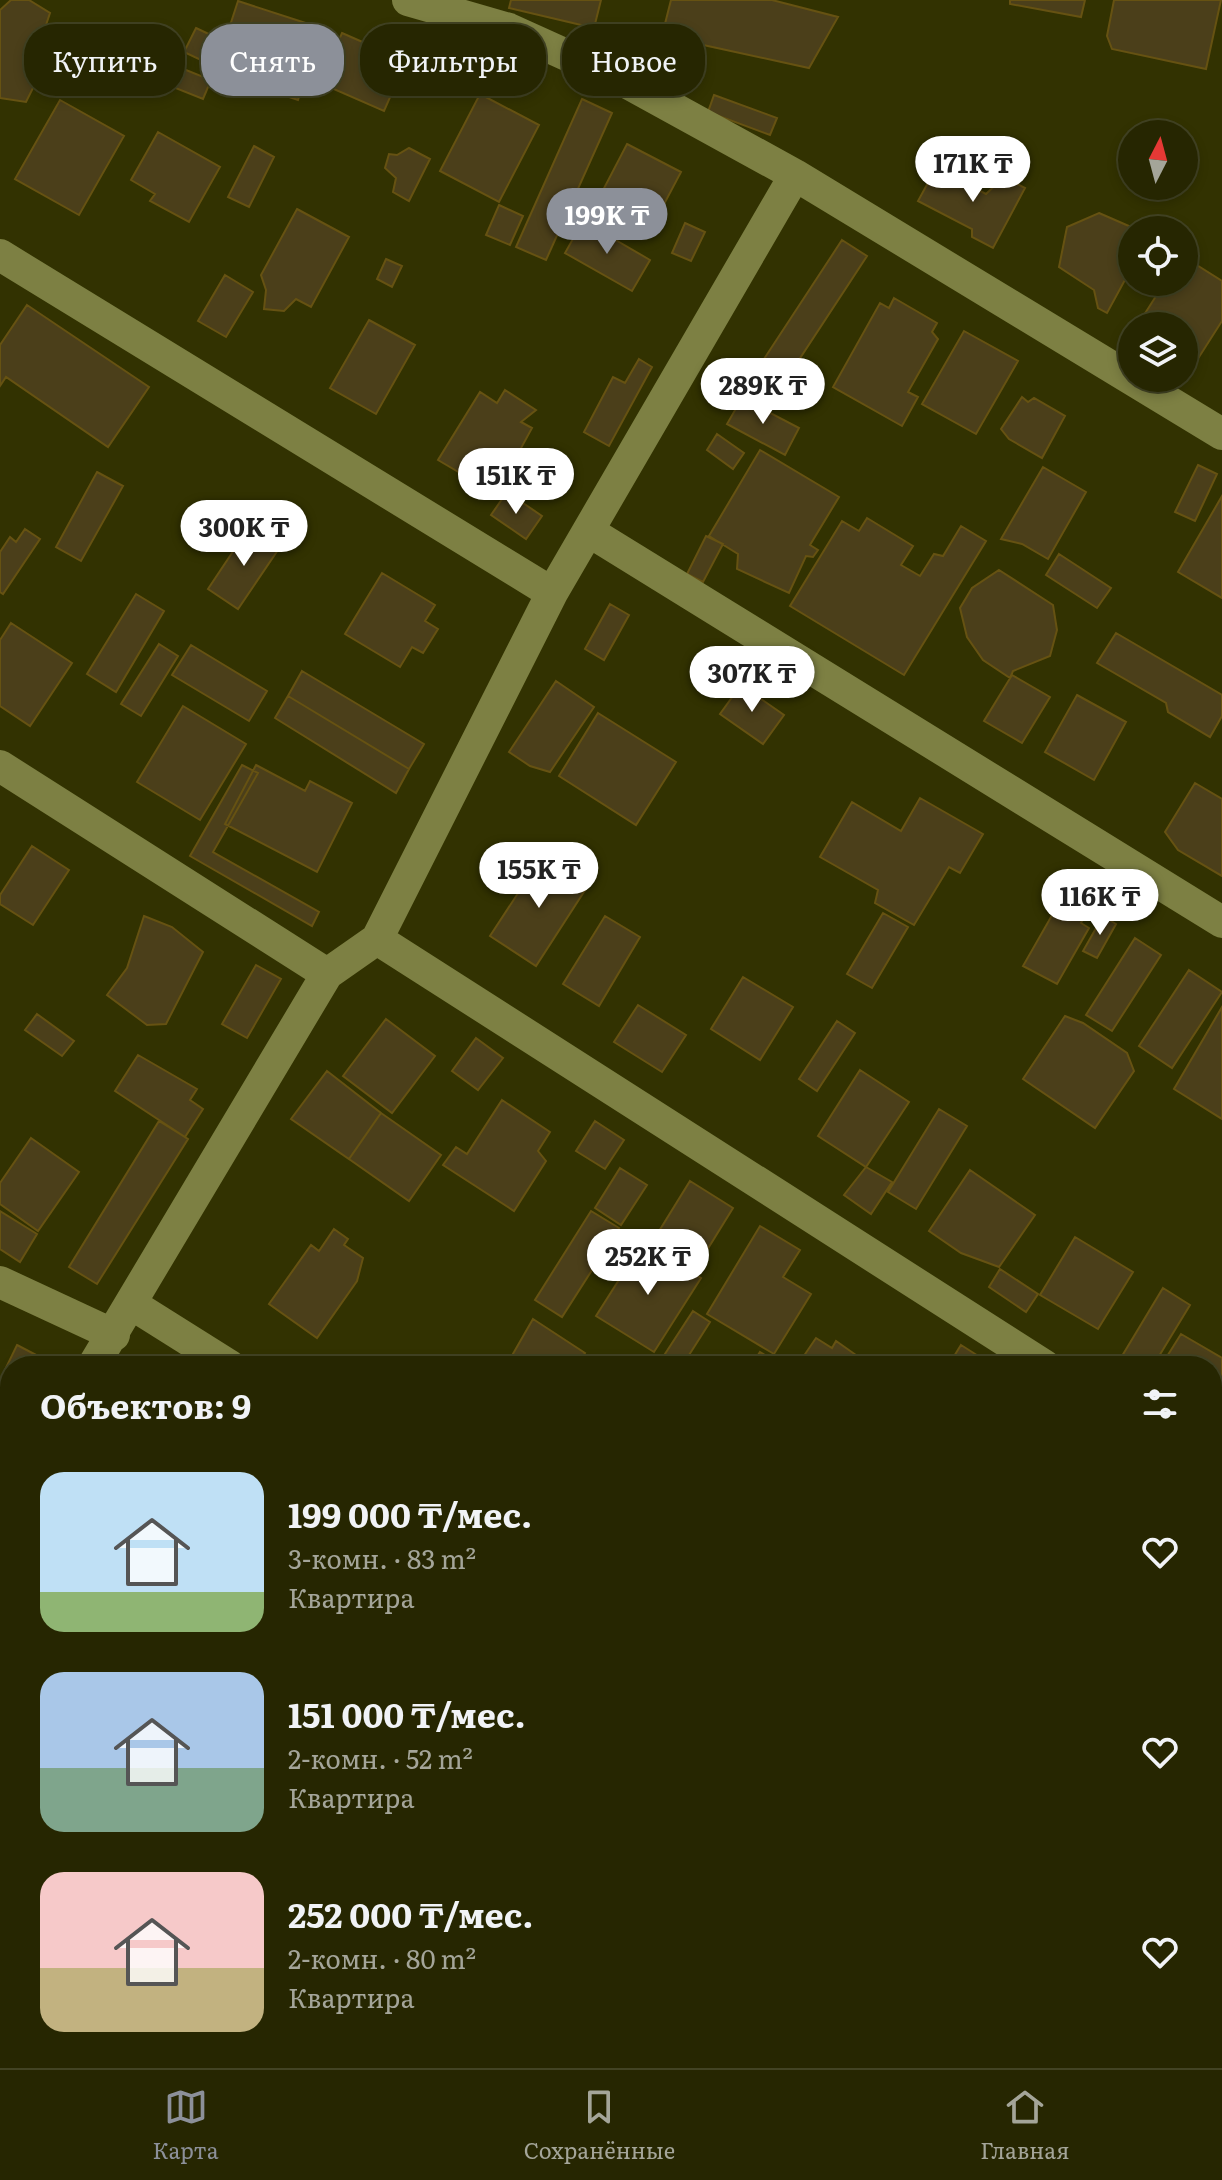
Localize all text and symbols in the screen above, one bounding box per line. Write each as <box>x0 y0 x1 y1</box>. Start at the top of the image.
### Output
chip: Купить <box>24 24 185 96</box>
chip: Снять <box>201 24 344 96</box>
chip: Фильтры <box>360 24 546 96</box>
chip: Новое <box>562 24 705 96</box>
north arrow <box>1118 120 1198 200</box>
map controls <box>1118 120 1198 392</box>
pin: 171K ₸ <box>908 136 1038 204</box>
text: 171K ₸ <box>933 142 1013 181</box>
pin: 199K ₸ <box>542 188 672 256</box>
text: 199K ₸ <box>564 194 650 233</box>
button: locate <box>1118 216 1198 296</box>
button: layers <box>1118 312 1198 392</box>
pin: 289K ₸ <box>698 358 828 426</box>
text: 289K ₸ <box>719 364 807 403</box>
pin: 151K ₸ <box>451 448 581 516</box>
text: 151K ₸ <box>476 454 556 493</box>
pin: 300K ₸ <box>179 500 309 568</box>
text: 300K ₸ <box>199 506 289 545</box>
pin: 307K ₸ <box>687 646 817 714</box>
text: 307K ₸ <box>708 652 796 691</box>
pin: 155K ₸ <box>474 842 604 910</box>
text: 155K ₸ <box>497 848 581 887</box>
pin: 116K ₸ <box>1035 869 1165 937</box>
text: 116K ₸ <box>1059 875 1141 914</box>
pin: 252K ₸ <box>583 1229 713 1297</box>
text: 252K ₸ <box>605 1235 691 1274</box>
text: Объектов: 9 <box>40 1379 251 1429</box>
icon: filters <box>1138 1382 1182 1426</box>
text: 199 000 ₸/мес. <box>288 1488 532 1538</box>
icon: home <box>104 1504 200 1600</box>
icon: heart <box>1138 1530 1182 1574</box>
text: 3-комн. · 83 m² <box>288 1538 476 1577</box>
text: Квартира <box>288 1577 414 1616</box>
text: 151 000 ₸/мес. <box>288 1688 526 1738</box>
icon: home <box>104 1704 200 1800</box>
icon: heart <box>1138 1730 1182 1774</box>
text: 2-комн. · 52 m² <box>288 1738 473 1777</box>
text: Квартира <box>288 1777 414 1816</box>
text: 252 000 ₸/мес. <box>288 1888 534 1938</box>
icon: home <box>104 1904 200 2000</box>
icon: heart <box>1138 1930 1182 1974</box>
text: 2-комн. · 80 m² <box>288 1938 476 1977</box>
text: Квартира <box>288 1977 414 2016</box>
tab: Карта <box>153 2085 219 2166</box>
tab: Сохранённые <box>524 2085 675 2166</box>
tab: Главная <box>980 2085 1069 2166</box>

